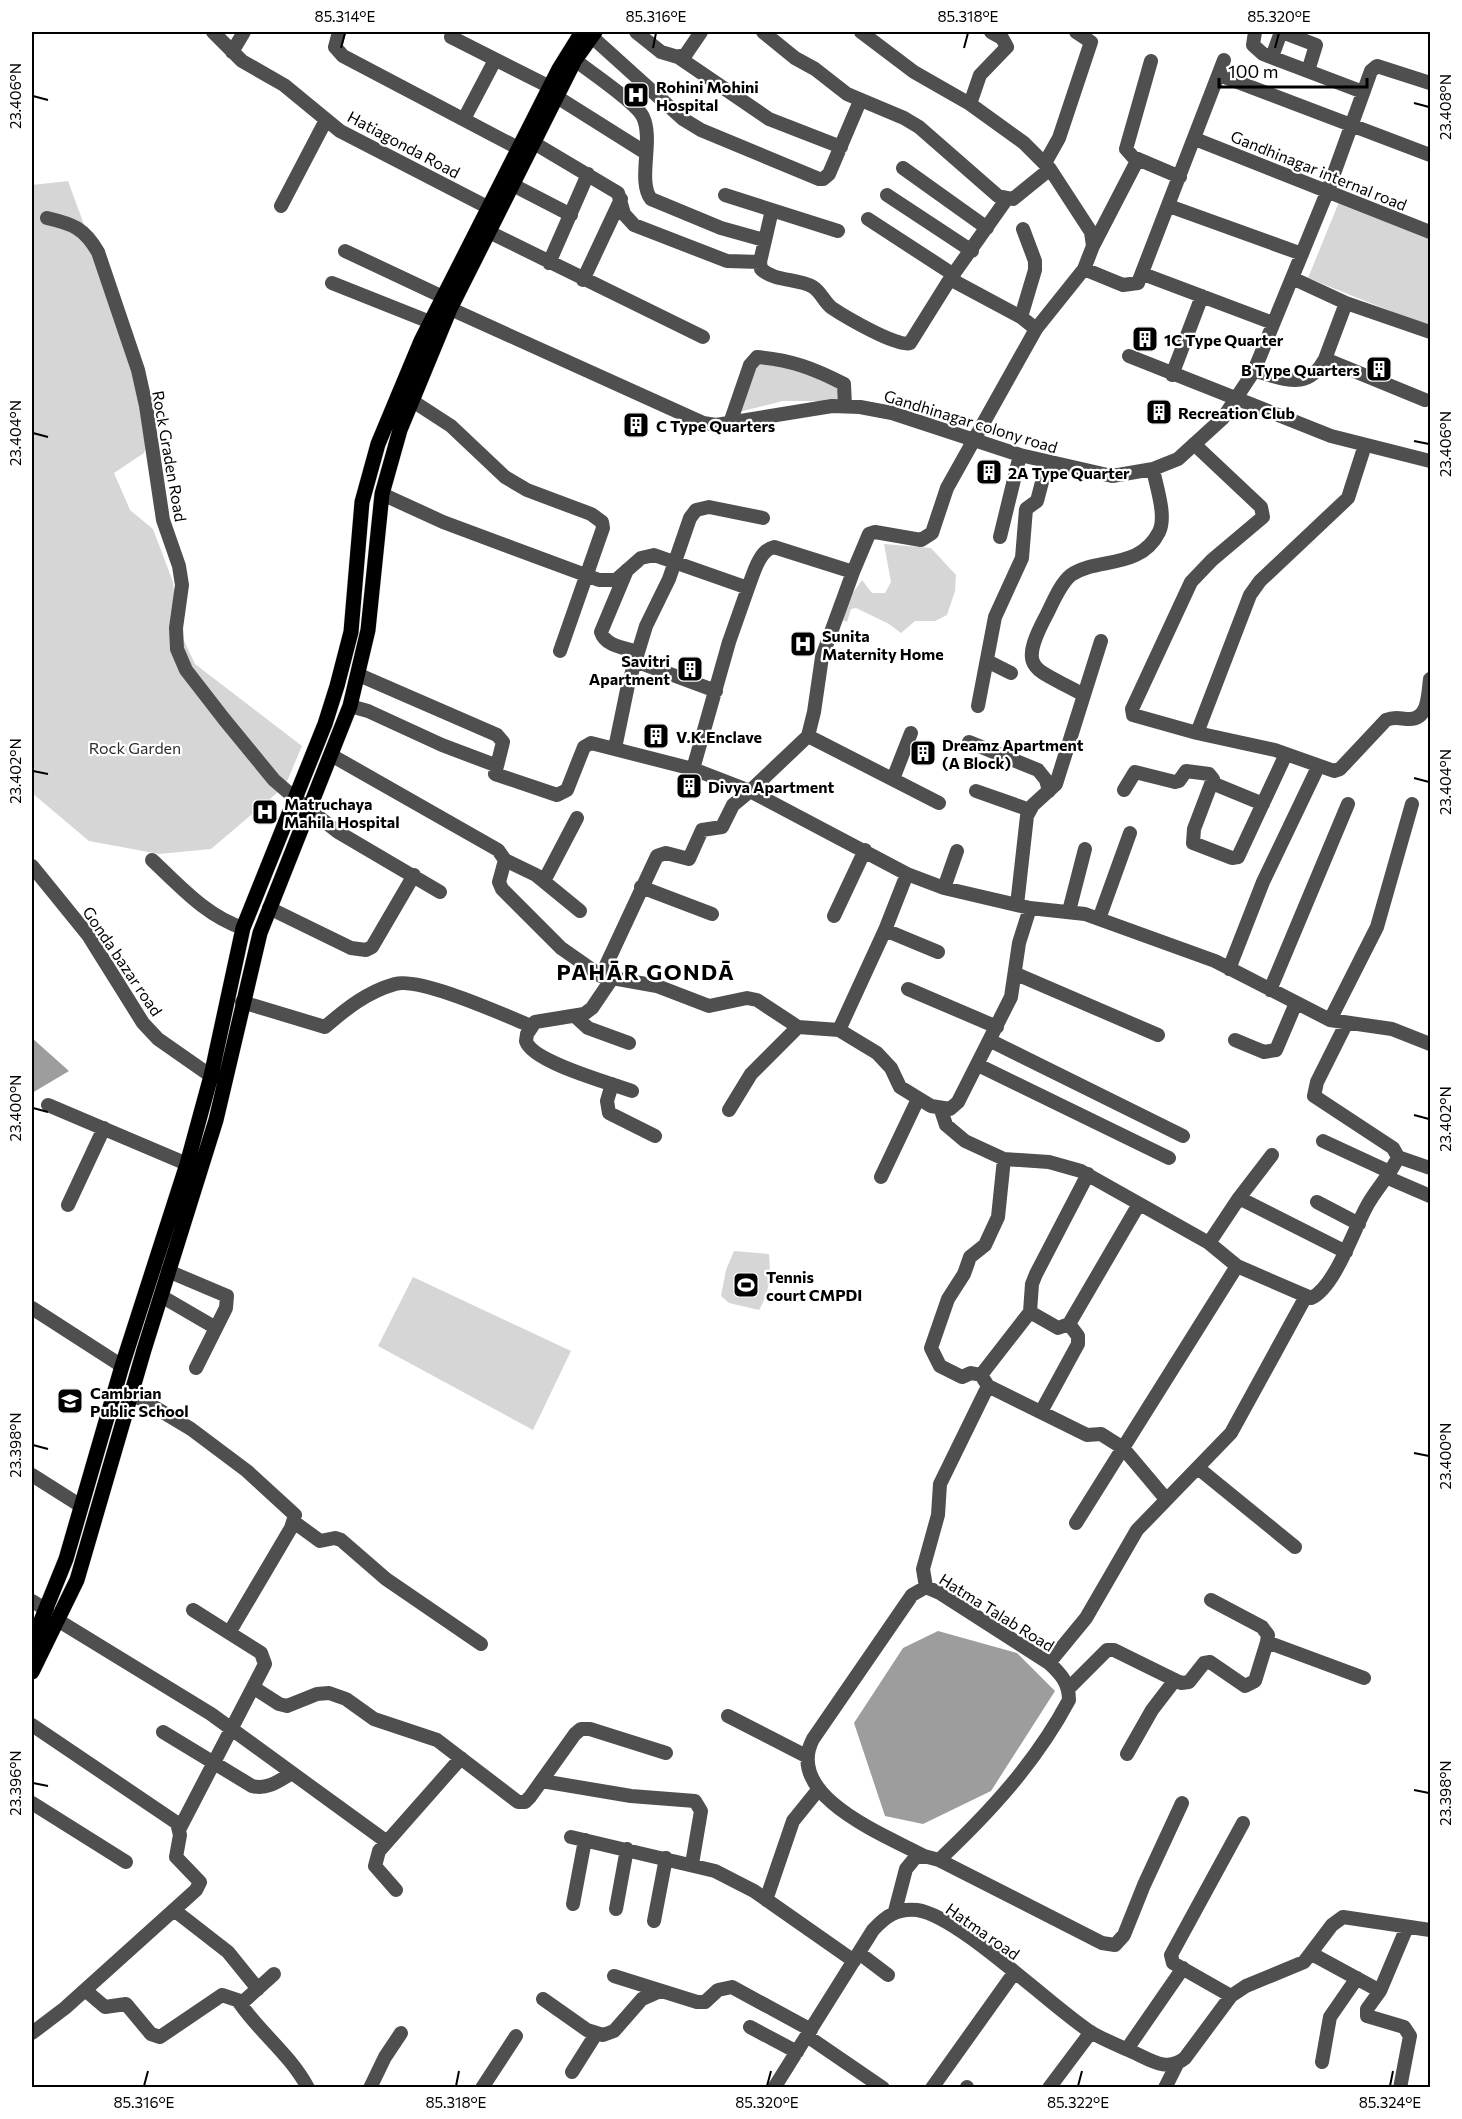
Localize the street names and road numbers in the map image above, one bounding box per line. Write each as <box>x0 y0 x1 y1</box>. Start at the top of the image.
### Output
street label: Hatiagonda Road <box>344 106 464 182</box>
street label: Gandhinagar internal road <box>1228 126 1410 214</box>
street label: Gandhinagar colony road <box>882 386 1060 456</box>
street label: Rock Graden Road <box>149 389 191 523</box>
street label: Gonda bazar road <box>79 903 167 1019</box>
street label: Hatma Talab Road <box>936 1569 1058 1655</box>
street label: Hatma road <box>942 1899 1024 1963</box>

